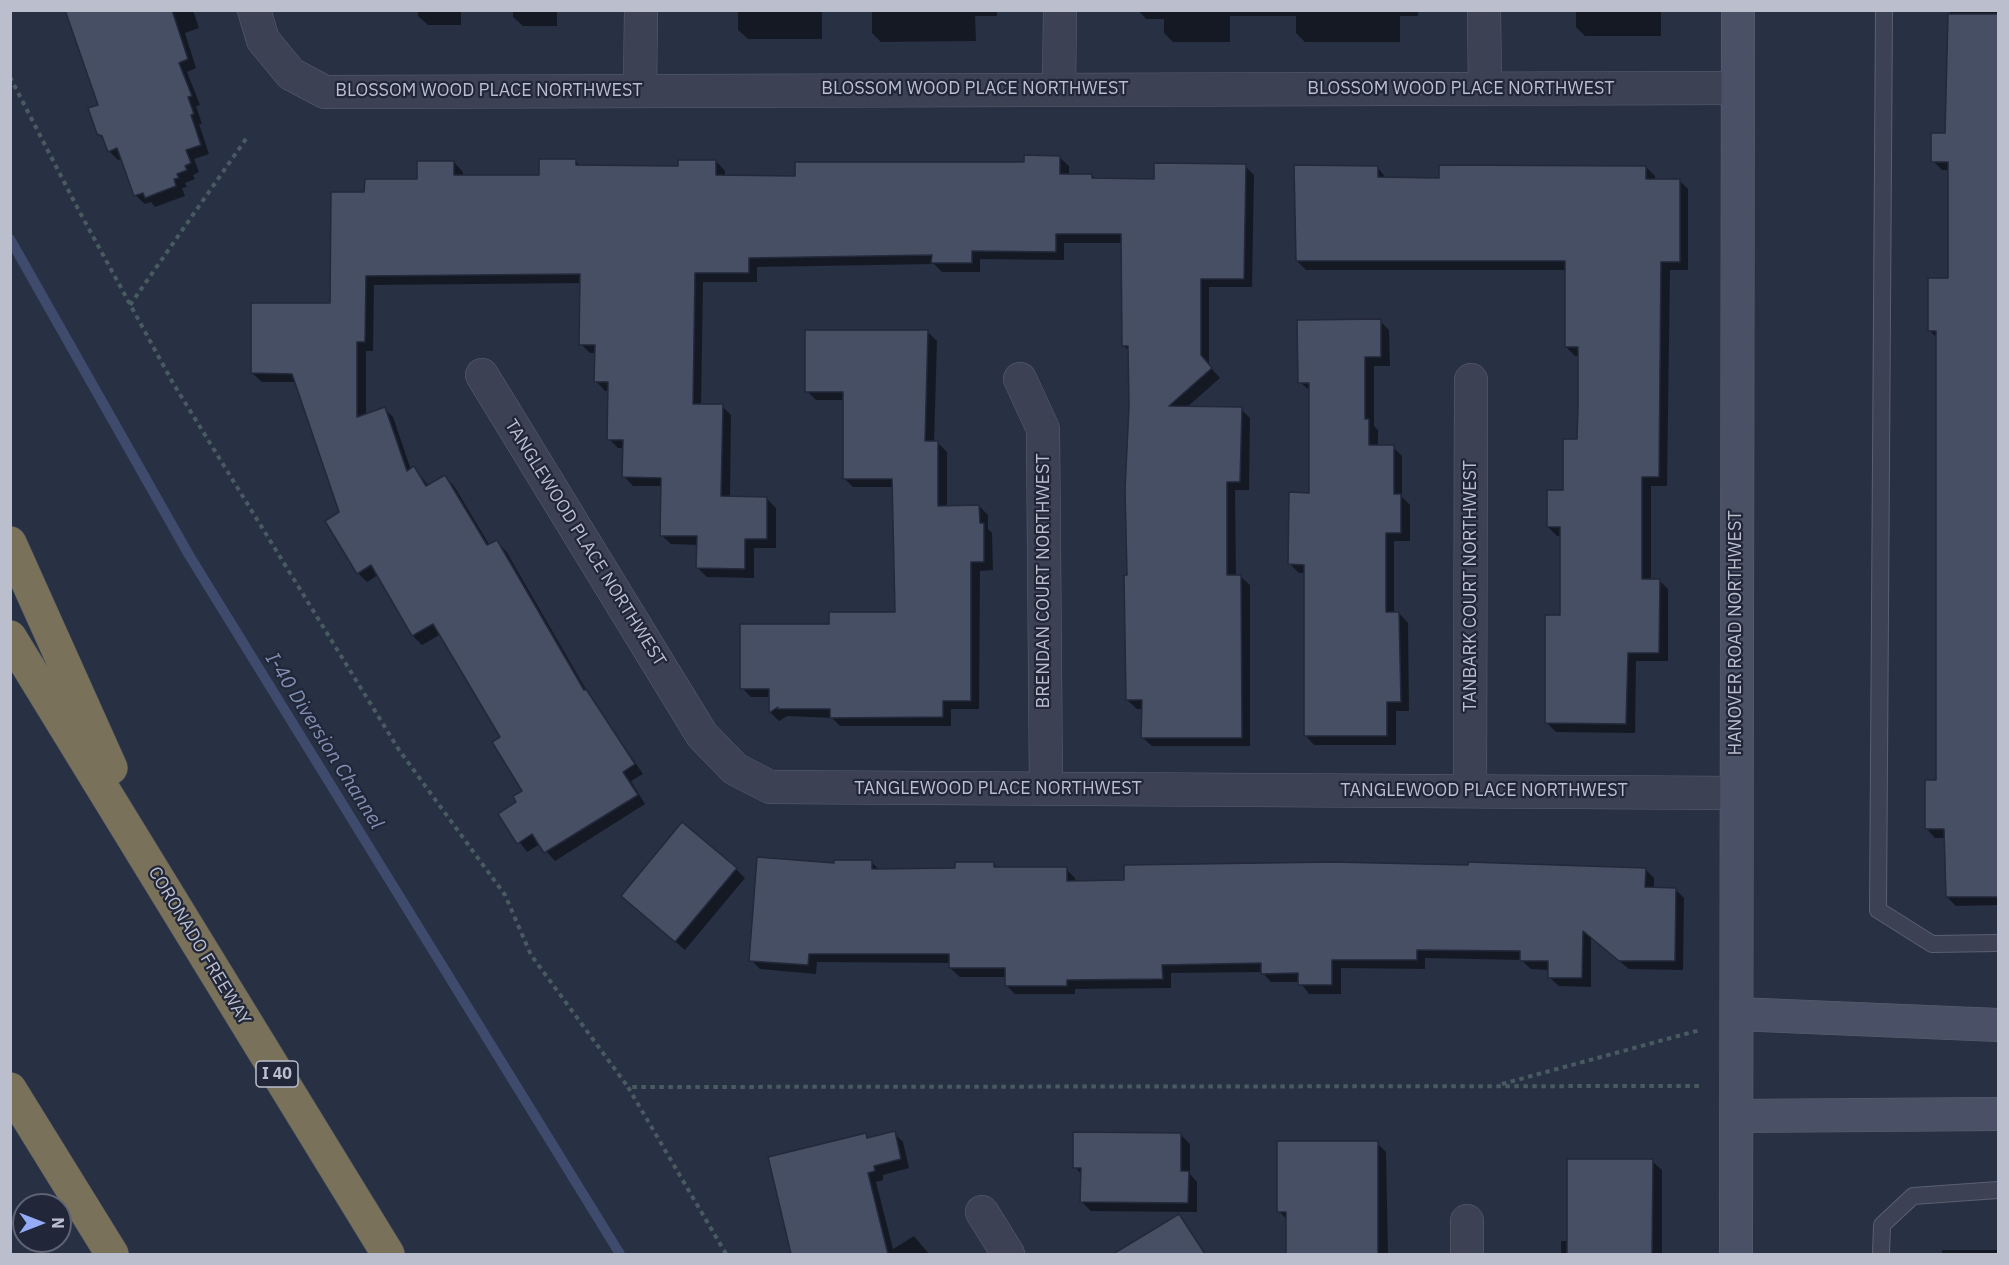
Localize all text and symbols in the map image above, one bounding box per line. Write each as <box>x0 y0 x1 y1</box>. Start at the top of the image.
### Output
street label: BLOSSOM WOOD PLACE NORTHWEST <box>821 78 1129 100</box>
street label: BLOSSOM WOOD PLACE NORTHWEST <box>1307 78 1615 100</box>
street label: BLOSSOM WOOD PLACE NORTHWEST <box>335 80 643 102</box>
street label: TANGLEWOOD PLACE NORTHWEST <box>500 415 670 671</box>
street label: BRENDAN COURT NORTHWEST <box>1033 453 1055 709</box>
street label: TANBARK COURT NORTHWEST <box>1460 460 1482 712</box>
street label: HANOVER ROAD NORTHWEST <box>1725 510 1747 756</box>
water label: I-40 Diversion Channel <box>260 648 388 834</box>
street label: TANGLEWOOD PLACE NORTHWEST <box>854 778 1142 800</box>
street label: TANGLEWOOD PLACE NORTHWEST <box>1340 780 1628 802</box>
street label: CORONADO FREEWAY <box>143 863 255 1029</box>
road number: I 40 <box>256 1061 298 1087</box>
north arrow <box>12 1193 72 1253</box>
text: N <box>48 1217 68 1229</box>

